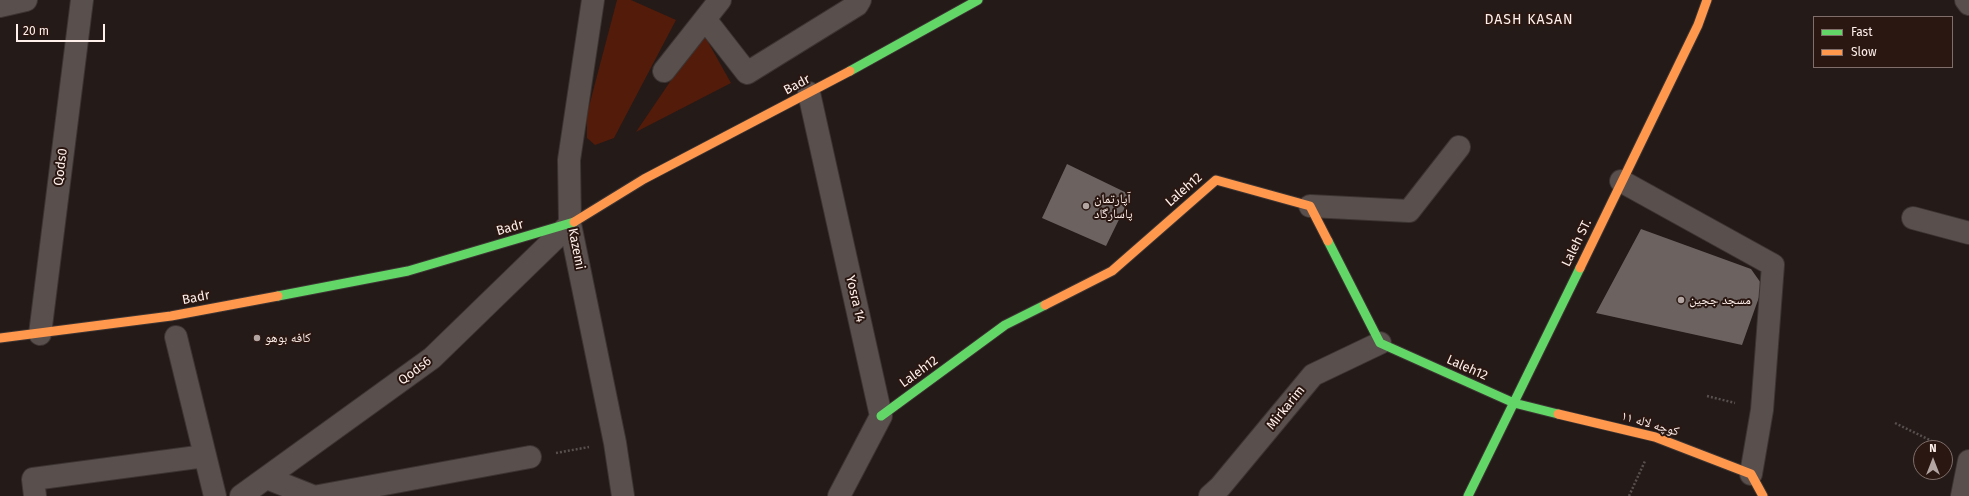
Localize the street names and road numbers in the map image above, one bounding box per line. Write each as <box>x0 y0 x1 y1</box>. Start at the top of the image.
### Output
street label: Badr <box>781 72 813 98</box>
street label: Qods0 <box>51 147 71 187</box>
street label: Laleh12 <box>1163 170 1205 210</box>
street label: Badr <box>495 217 525 239</box>
street label: Laleh ST. <box>1559 217 1595 269</box>
street label: Kazemi <box>564 227 588 271</box>
street label: Yosra 14 <box>842 274 868 324</box>
street label: Badr <box>181 288 211 308</box>
street label: Laleh12 <box>1444 352 1490 384</box>
street label: Laleh12 <box>897 353 941 391</box>
street label: Qods6 <box>395 354 435 388</box>
street label: Mirkarim <box>1264 383 1308 433</box>
street label: کوچه لاله ۱۱ <box>1619 408 1681 440</box>

